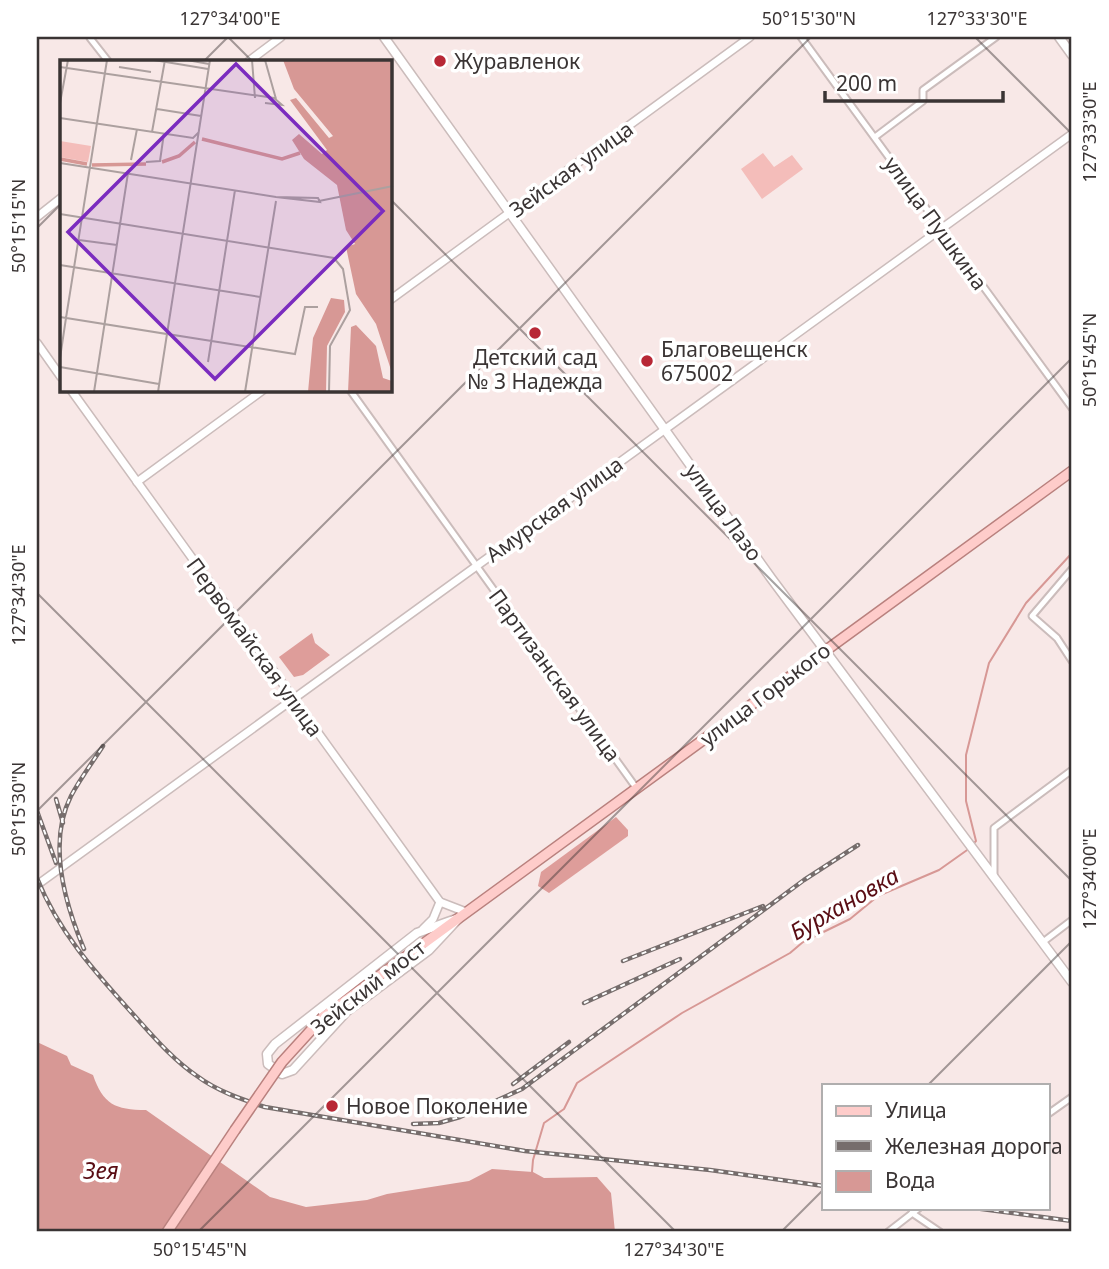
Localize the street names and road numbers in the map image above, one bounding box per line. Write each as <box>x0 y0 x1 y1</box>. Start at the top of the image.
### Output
street label: Зейская улица <box>503 115 639 223</box>
street label: улица Пушкина <box>878 151 994 295</box>
street label: Амурская улица <box>480 450 628 568</box>
street label: улица Лазо <box>679 458 769 566</box>
street label: Первомайская улица <box>181 552 329 742</box>
street label: Партизанская улица <box>483 583 627 767</box>
street label: улица Горького <box>694 636 836 752</box>
street label: Зейский мост <box>305 933 431 1041</box>

